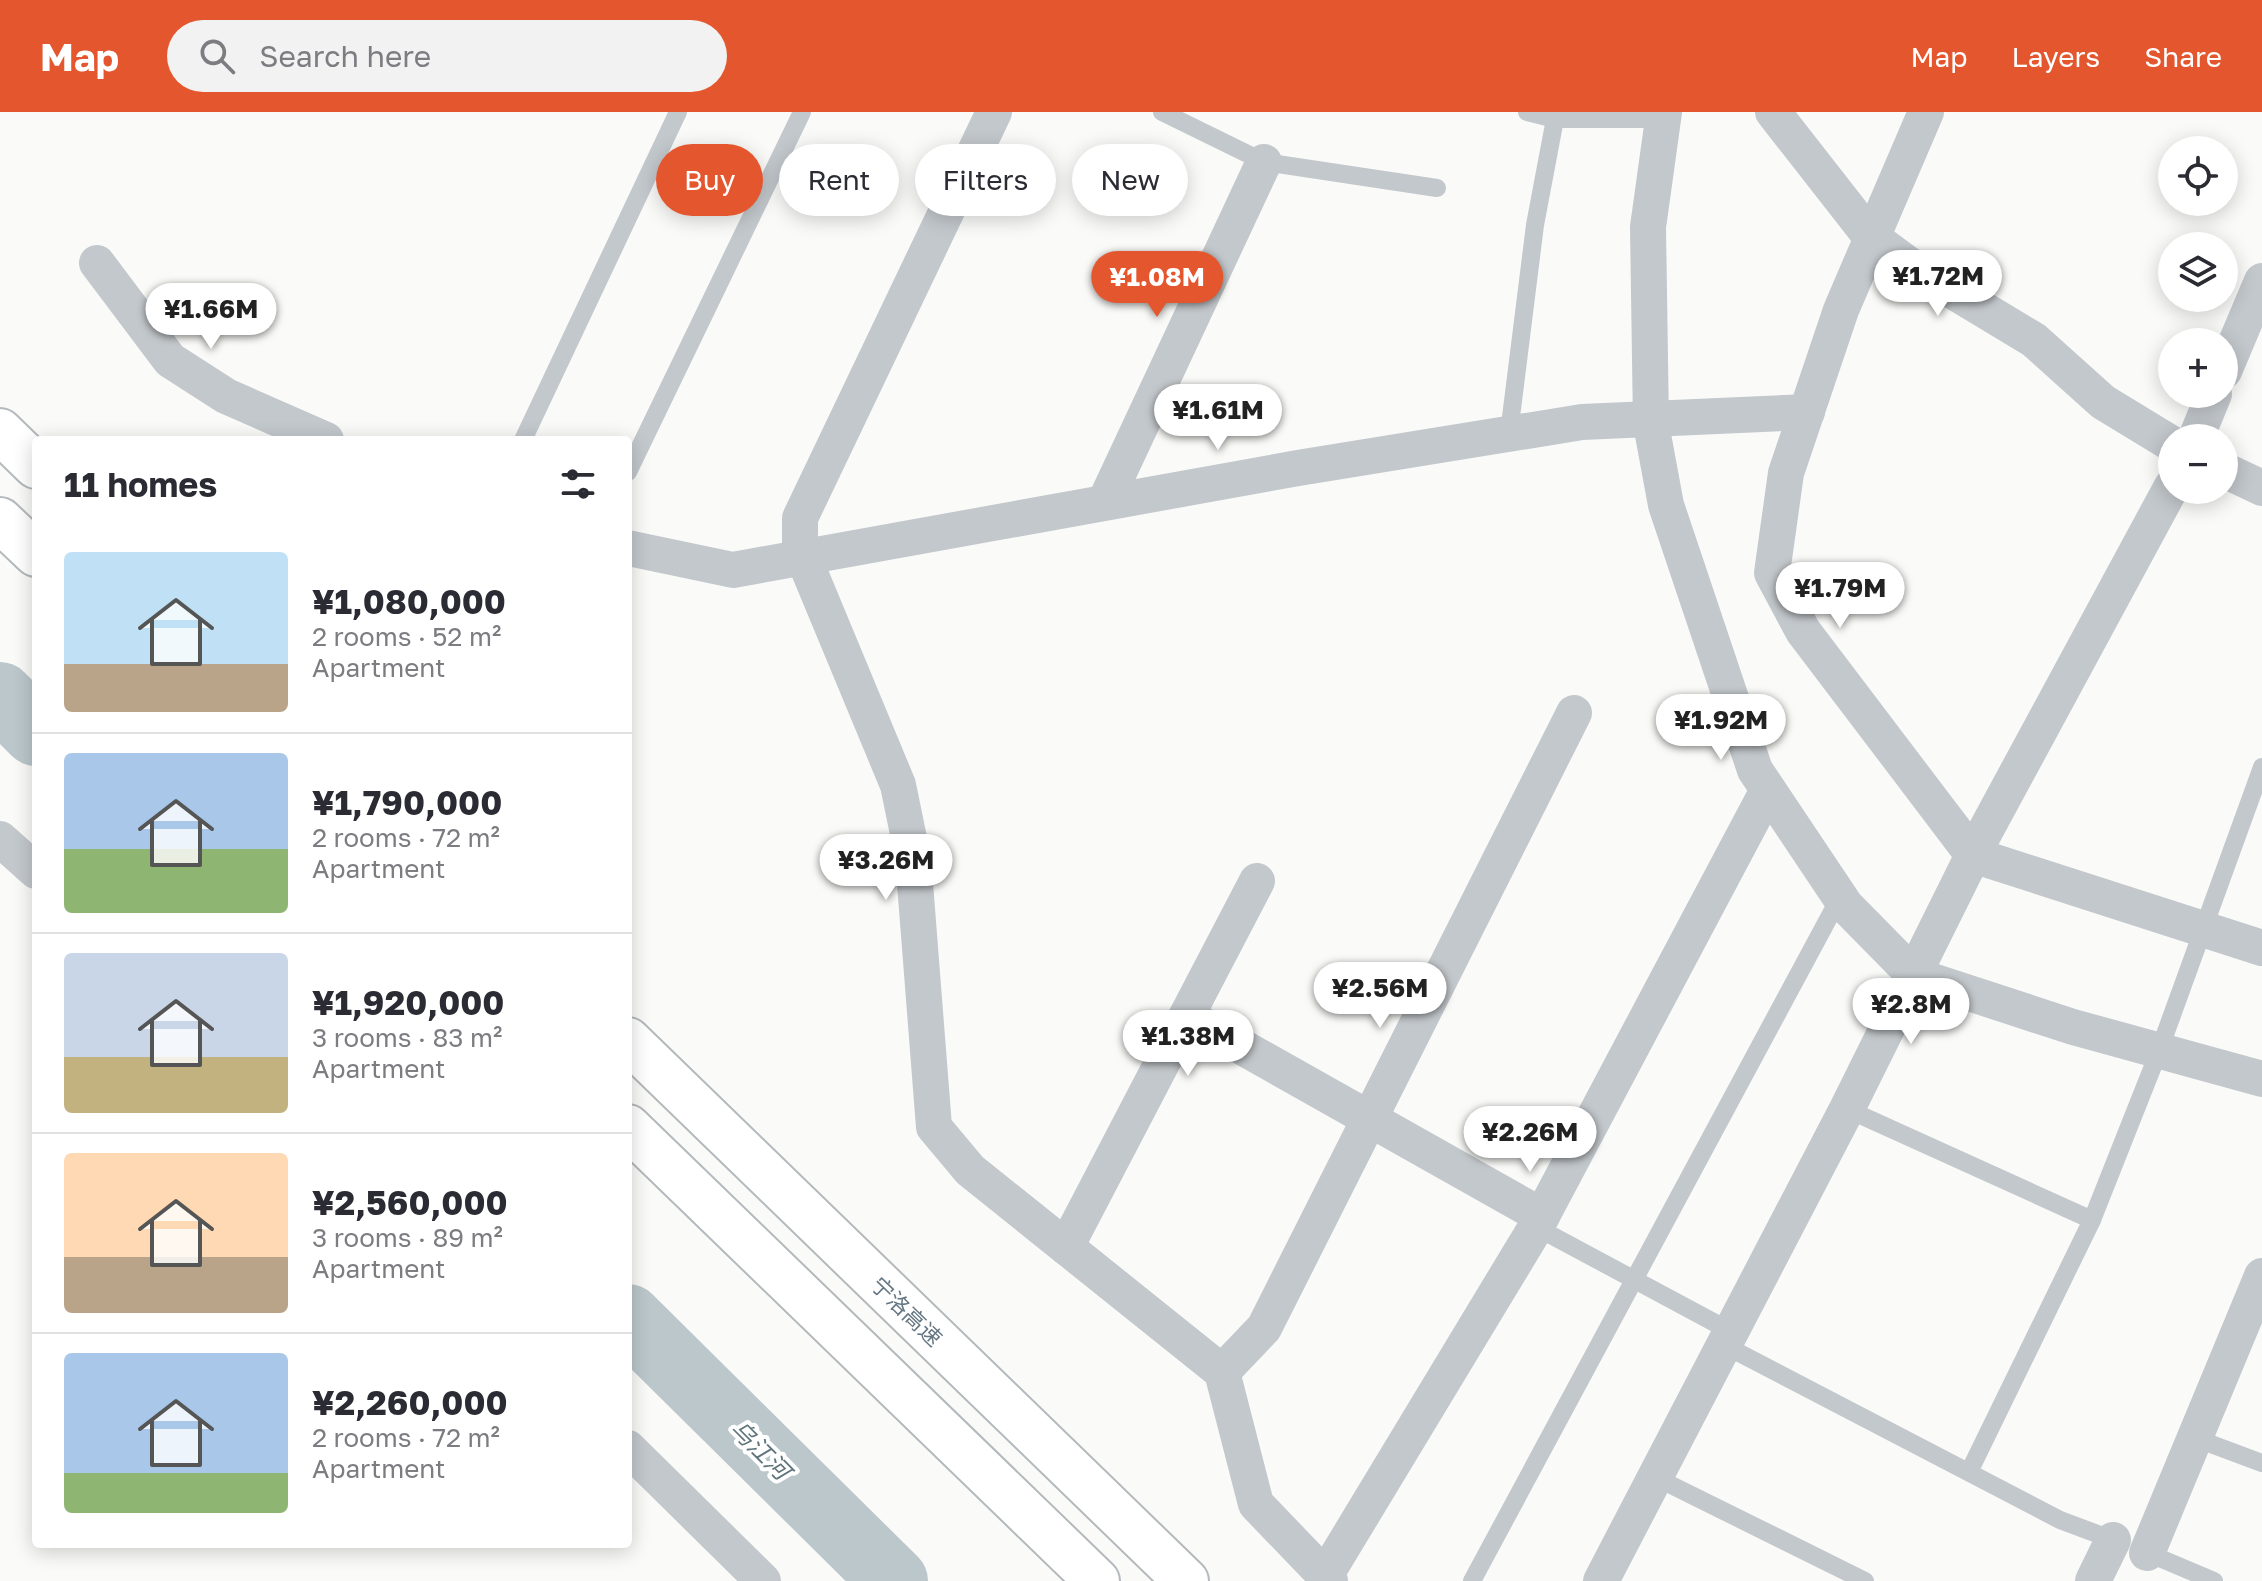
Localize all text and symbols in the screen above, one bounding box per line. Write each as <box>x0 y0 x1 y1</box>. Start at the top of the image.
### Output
search box <box>167 20 727 92</box>
text: Map <box>40 34 119 79</box>
icon: search <box>195 34 239 78</box>
text: Search here <box>259 38 431 74</box>
text: Map <box>1910 40 1968 73</box>
text: Layers <box>2012 40 2100 73</box>
text: Share <box>2144 40 2222 73</box>
map controls <box>2158 136 2238 504</box>
button: locate <box>2158 136 2238 216</box>
chip: Buy <box>656 144 763 216</box>
chip: Rent <box>779 144 899 216</box>
chip: Filters <box>915 144 1056 216</box>
chip: New <box>1072 144 1188 216</box>
button: layers <box>2158 232 2238 312</box>
pin: ¥1.72M <box>1873 250 2003 318</box>
pin: ¥1.08M <box>1092 251 1222 319</box>
text: ¥1.72M <box>1892 260 1984 291</box>
text: ¥1.08M <box>1109 261 1205 292</box>
pin: ¥1.66M <box>146 283 276 351</box>
text: ¥1.66M <box>163 293 259 324</box>
button: + <box>2158 328 2238 408</box>
pin: ¥1.61M <box>1153 384 1283 452</box>
text: ¥1.61M <box>1172 394 1264 425</box>
button: − <box>2158 424 2238 504</box>
icon: filters <box>556 462 600 506</box>
text: 11 homes <box>64 464 217 504</box>
pin: ¥1.79M <box>1775 562 1905 630</box>
text: ¥1.79M <box>1794 572 1886 603</box>
text: ¥1,080,000 <box>312 581 506 621</box>
icon: home <box>128 584 224 680</box>
text: 2 rooms · 52 m² <box>312 621 501 652</box>
text: Apartment <box>312 652 445 683</box>
pin: ¥1.92M <box>1656 694 1786 762</box>
text: ¥1.92M <box>1674 704 1768 735</box>
text: ¥1,790,000 <box>312 782 502 822</box>
icon: home <box>128 785 224 881</box>
text: 2 rooms · 72 m² <box>312 822 500 853</box>
pin: ¥3.26M <box>821 834 951 902</box>
text: ¥3.26M <box>838 844 934 875</box>
text: Apartment <box>312 853 445 884</box>
pin: ¥2.56M <box>1315 962 1445 1030</box>
text: ¥2.56M <box>1332 972 1428 1003</box>
pin: ¥2.8M <box>1855 978 1967 1046</box>
text: ¥1,920,000 <box>312 982 504 1022</box>
icon: home <box>128 985 224 1081</box>
text: ¥2.8M <box>1870 988 1952 1019</box>
pin: ¥1.38M <box>1123 1010 1253 1078</box>
text: ¥1.38M <box>1141 1020 1235 1051</box>
text: 3 rooms · 83 m² <box>312 1022 502 1053</box>
text: Apartment <box>312 1053 445 1084</box>
pin: ¥2.26M <box>1465 1106 1595 1174</box>
text: ¥2.26M <box>1482 1116 1578 1147</box>
text: ¥2,560,000 <box>312 1182 508 1222</box>
icon: home <box>128 1185 224 1281</box>
text: 3 rooms · 89 m² <box>312 1222 503 1253</box>
text: Apartment <box>312 1253 445 1284</box>
street label: 宁洛高速 <box>866 1271 948 1351</box>
text: ¥2,260,000 <box>312 1382 508 1422</box>
icon: home <box>128 1385 224 1481</box>
water label: 乌江河 <box>725 1413 800 1488</box>
text: 2 rooms · 72 m² <box>312 1422 500 1453</box>
text: Apartment <box>312 1453 445 1484</box>

